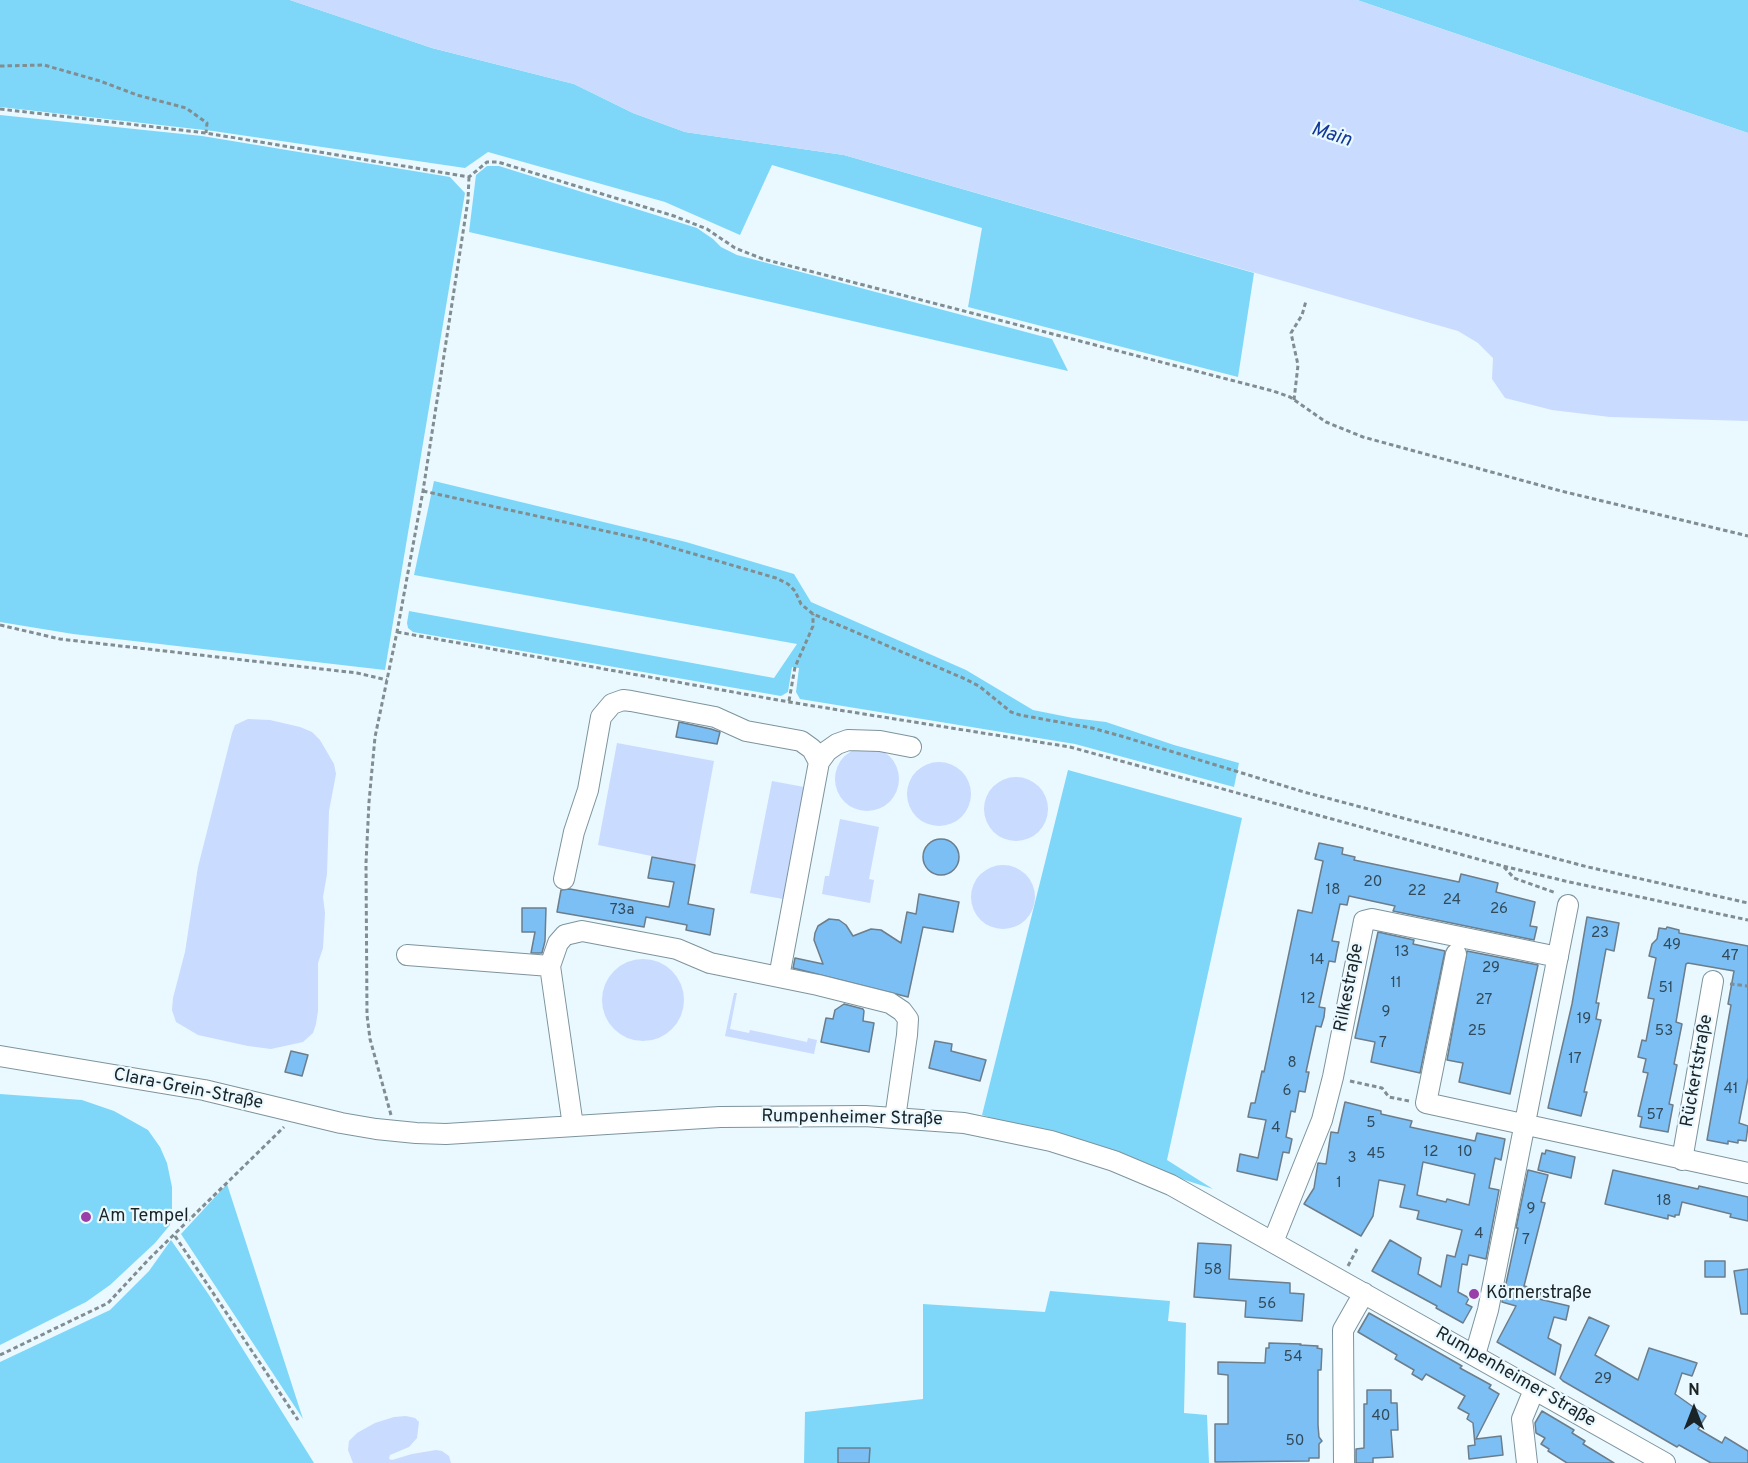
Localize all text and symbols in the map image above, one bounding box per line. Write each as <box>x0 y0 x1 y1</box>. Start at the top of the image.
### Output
water label: Main <box>1308 118 1354 154</box>
house number: 20 <box>1364 874 1382 892</box>
house number: 18 <box>1326 882 1340 900</box>
house number: 22 <box>1408 883 1426 901</box>
house number: 24 <box>1443 892 1461 910</box>
house number: 26 <box>1490 901 1508 919</box>
house number: 73a <box>610 902 634 920</box>
house number: 23 <box>1591 925 1609 943</box>
house number: 49 <box>1663 937 1681 955</box>
street label: Rilkestraße <box>1331 942 1369 1034</box>
house number: 13 <box>1395 944 1409 962</box>
house number: 47 <box>1722 948 1738 966</box>
house number: 14 <box>1310 952 1324 970</box>
house number: 29 <box>1482 960 1500 978</box>
house number: 11 <box>1390 975 1402 993</box>
house number: 51 <box>1659 980 1673 998</box>
house number: 12 <box>1301 991 1315 1009</box>
house number: 27 <box>1476 992 1492 1010</box>
house number: 9 <box>1382 1004 1390 1022</box>
house number: 19 <box>1577 1011 1591 1029</box>
street label: Rückertstraße <box>1677 1013 1719 1129</box>
house number: 25 <box>1468 1023 1486 1041</box>
house number: 53 <box>1655 1023 1673 1041</box>
house number: 7 <box>1379 1035 1387 1053</box>
house number: 17 <box>1568 1051 1582 1069</box>
house number: 8 <box>1287 1055 1297 1073</box>
street label: Clara-Grein-Straße <box>111 1065 265 1115</box>
house number: 41 <box>1724 1081 1738 1099</box>
house number: 6 <box>1283 1083 1291 1101</box>
street label: Rumpenheimer Straße <box>761 1107 943 1131</box>
house number: 57 <box>1647 1107 1663 1125</box>
house number: 5 <box>1366 1115 1376 1133</box>
house number: 4 <box>1271 1120 1281 1138</box>
house number: 12 <box>1424 1144 1438 1162</box>
house number: 10 <box>1457 1144 1473 1162</box>
house number: 45 <box>1367 1146 1385 1164</box>
house number: 3 <box>1347 1150 1357 1168</box>
house number: 1 <box>1336 1175 1342 1193</box>
house number: 18 <box>1657 1193 1671 1211</box>
house number: 9 <box>1527 1201 1535 1219</box>
place label: Am Tempel <box>98 1206 189 1228</box>
marker: Am Tempel <box>79 1210 93 1224</box>
house number: 4 <box>1474 1226 1484 1244</box>
house number: 7 <box>1522 1232 1530 1250</box>
house number: 58 <box>1204 1262 1222 1280</box>
place label: Körnerstraße <box>1486 1283 1592 1305</box>
marker: Körnerstraße <box>1467 1287 1481 1301</box>
house number: 56 <box>1258 1296 1276 1314</box>
street label: Rumpenheimer Straße <box>1431 1323 1599 1433</box>
house number: 54 <box>1284 1349 1302 1367</box>
house number: 29 <box>1594 1371 1612 1389</box>
north arrow <box>1664 1379 1724 1439</box>
text: N <box>1688 1381 1700 1401</box>
house number: 40 <box>1372 1408 1390 1426</box>
house number: 50 <box>1286 1433 1304 1451</box>

